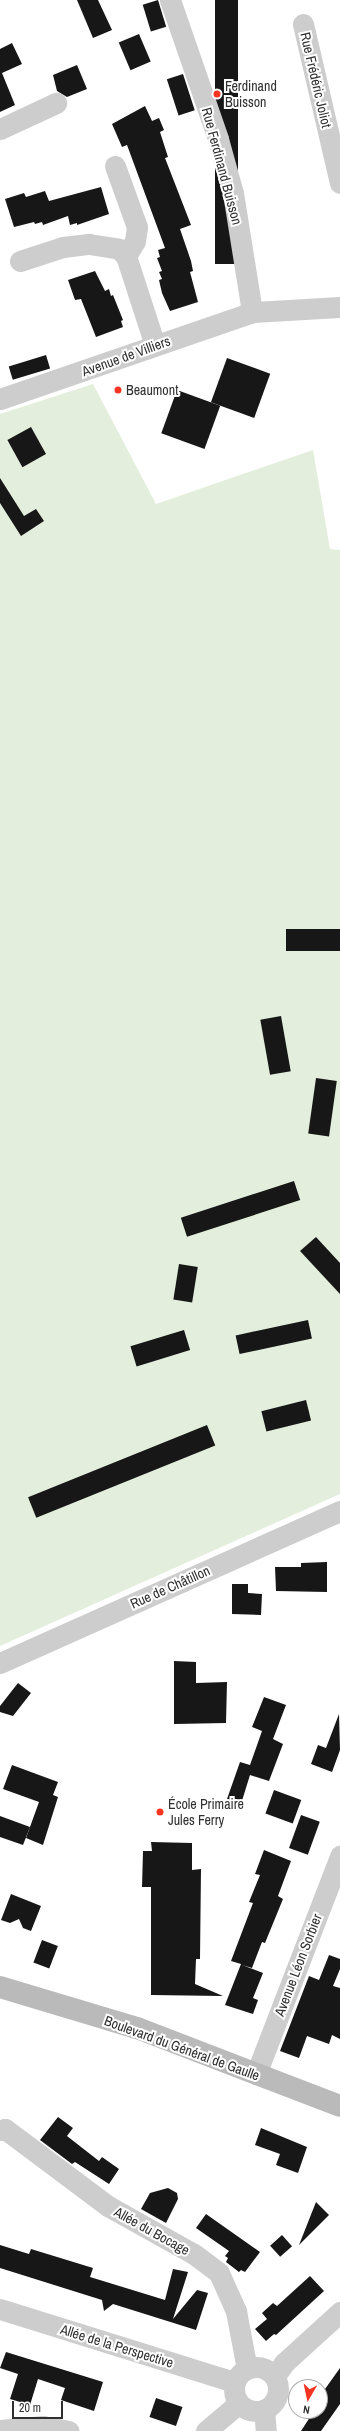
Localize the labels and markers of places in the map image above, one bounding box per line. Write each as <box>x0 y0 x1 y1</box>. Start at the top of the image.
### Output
place label: Ferdinand Buisson <box>225 78 277 110</box>
marker: Ferdinand Buisson <box>212 89 222 99</box>
place label: Beaumont <box>126 382 178 398</box>
marker: Beaumont <box>113 385 123 395</box>
place label: École Primaire Jules Ferry <box>168 1796 244 1828</box>
marker: École Primaire Jules Ferry <box>155 1807 165 1817</box>

